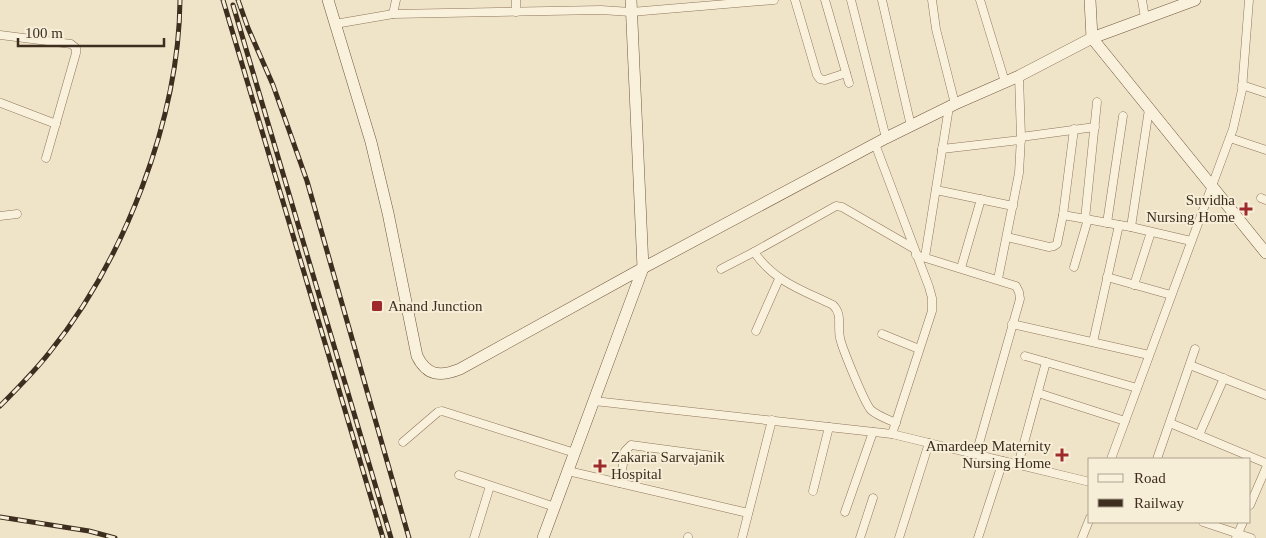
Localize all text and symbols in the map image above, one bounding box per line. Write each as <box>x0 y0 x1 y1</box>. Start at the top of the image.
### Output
scale bar <box>18 15 164 47</box>
text: 100 m <box>25 25 63 41</box>
place label: Suvidha Nursing Home <box>1146 192 1235 225</box>
marker: Suvidha Nursing Home <box>1239 202 1253 216</box>
place label: Anand Junction <box>388 298 483 314</box>
marker: Anand Junction <box>370 299 384 313</box>
place label: Amardeep Maternity Nursing Home <box>926 438 1051 471</box>
marker: Amardeep Maternity Nursing Home <box>1055 448 1069 462</box>
place label: Zakaria Sarvajanik Hospital <box>611 449 725 482</box>
legend <box>1088 458 1251 523</box>
marker: Zakaria Sarvajanik Hospital <box>593 459 607 473</box>
text: Road <box>1134 470 1166 486</box>
text: Railway <box>1134 495 1184 511</box>

